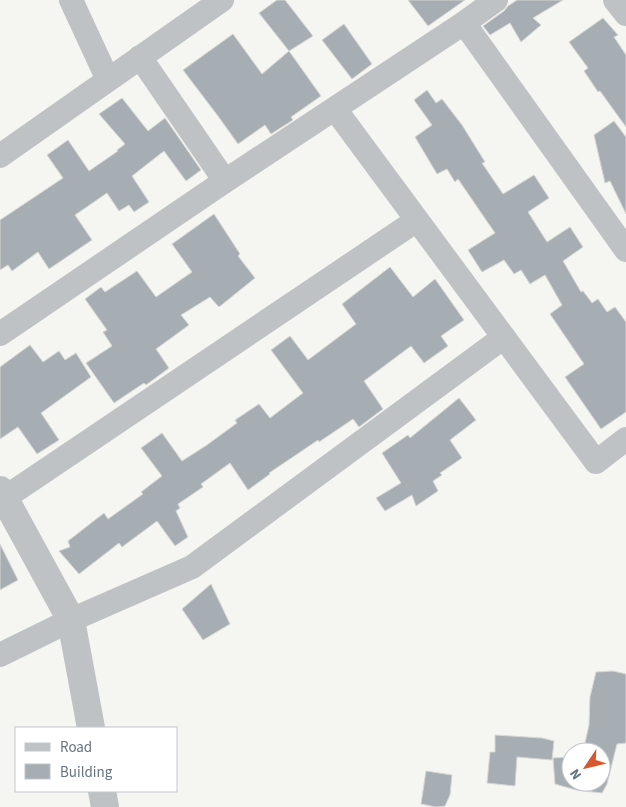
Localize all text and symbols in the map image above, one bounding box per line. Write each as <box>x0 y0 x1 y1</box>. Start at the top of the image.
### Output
legend <box>15 727 178 792</box>
text: Road <box>60 737 92 758</box>
north arrow <box>561 742 611 792</box>
text: Building <box>60 762 113 783</box>
text: N <box>565 764 587 783</box>

